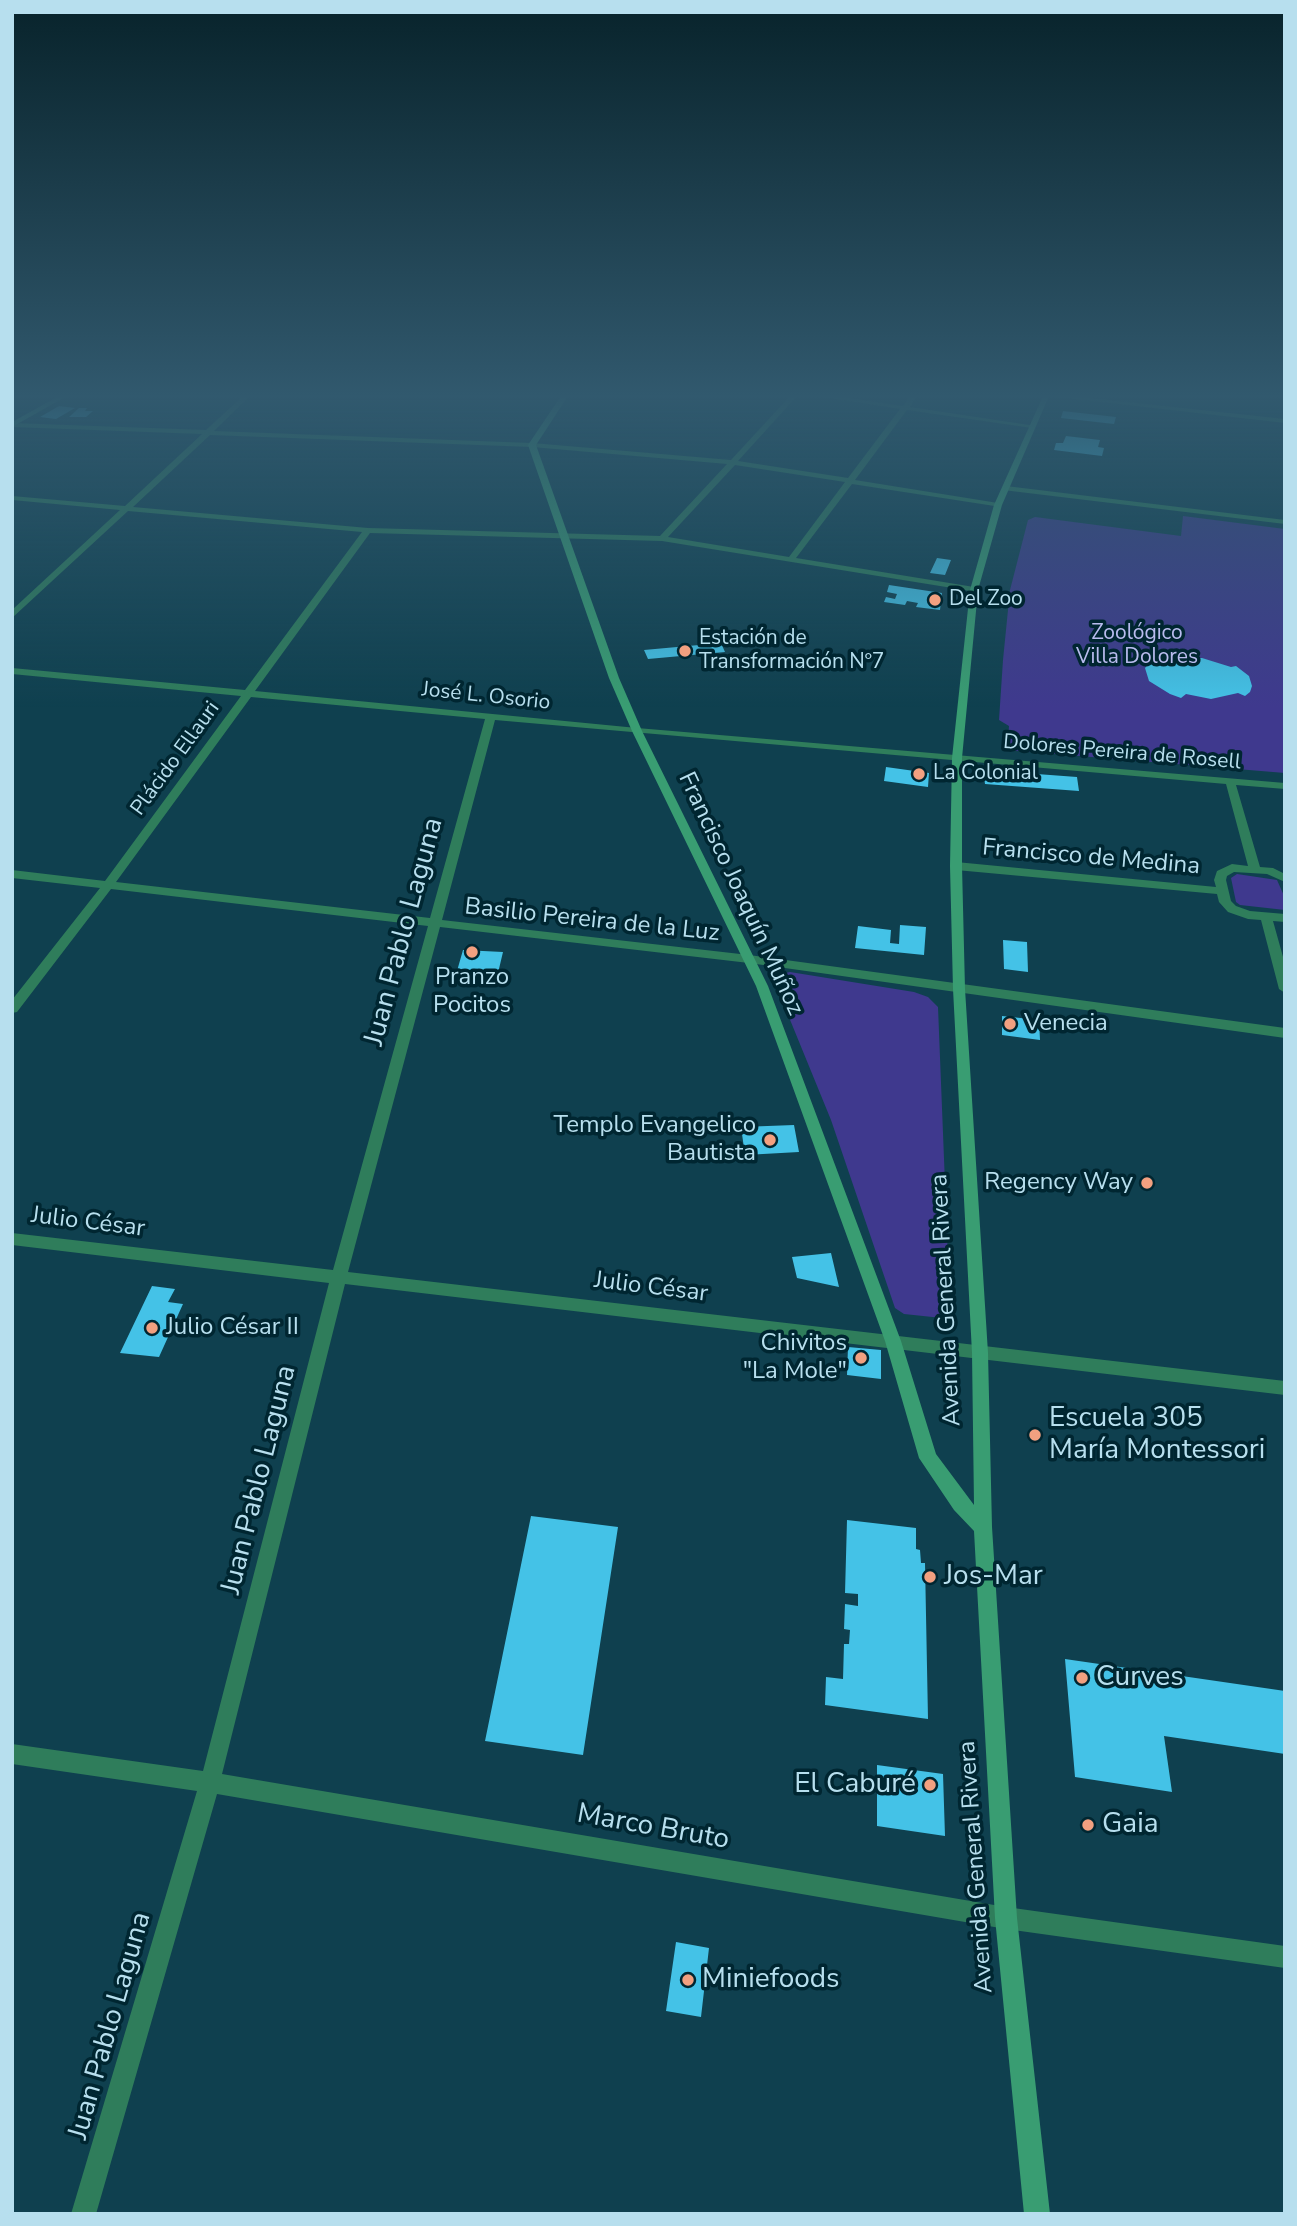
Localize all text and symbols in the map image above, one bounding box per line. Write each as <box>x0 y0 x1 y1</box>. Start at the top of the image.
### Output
place label: Del Zoo <box>949 587 1023 613</box>
marker: Del Zoo <box>927 592 943 608</box>
park label: Zoológico Villa Dolores <box>1076 621 1198 671</box>
place label: Estación de Transformación Nº7 <box>699 626 884 676</box>
marker: Estación de Transformación Nº7 <box>677 643 693 659</box>
street label: José L. Osorio <box>421 678 551 716</box>
street label: Plácido Ellauri <box>126 697 226 821</box>
street label: Dolores Pereira de Rosell <box>1002 730 1242 776</box>
place label: La Colonial <box>933 761 1038 787</box>
marker: La Colonial <box>911 766 927 782</box>
street label: Francisco Joaquín Muñoz <box>671 768 809 1020</box>
street label: Juan Pablo Laguna <box>358 814 452 1050</box>
street label: Francisco de Medina <box>981 834 1201 882</box>
street label: Basilio Pereira de la Luz <box>463 893 721 949</box>
marker: Pranzo Pocitos <box>464 944 480 960</box>
place label: Pranzo Pocitos <box>433 964 511 1020</box>
place label: Venecia <box>1024 1010 1108 1038</box>
marker: Venecia <box>1002 1016 1018 1032</box>
place label: Templo Evangelico Bautista <box>554 1112 756 1168</box>
marker: Templo Evangelico Bautista <box>762 1132 778 1148</box>
place label: Regency Way <box>984 1169 1133 1197</box>
street label: Avenida General Rivera <box>926 1173 968 1427</box>
marker: Regency Way <box>1139 1175 1155 1191</box>
street label: Julio César <box>29 1202 147 1244</box>
street label: Julio César <box>592 1267 710 1309</box>
place label: Julio César II <box>166 1314 299 1342</box>
marker: Julio César II <box>144 1320 160 1336</box>
place label: Chivitos "La Mole" <box>743 1330 847 1386</box>
marker: Chivitos "La Mole" <box>853 1350 869 1366</box>
street label: Juan Pablo Laguna <box>215 1362 305 1598</box>
place label: Escuela 305 María Montessori <box>1049 1402 1265 1468</box>
marker: Escuela 305 María Montessori <box>1027 1427 1043 1443</box>
place label: Jos-Mar <box>944 1560 1043 1594</box>
marker: Jos-Mar <box>922 1569 938 1585</box>
place label: Curves <box>1096 1661 1184 1695</box>
marker: Curves <box>1074 1670 1090 1686</box>
street label: Avenida General Rivera <box>954 1740 1000 1994</box>
place label: El Caburé <box>794 1768 916 1802</box>
marker: El Caburé <box>922 1777 938 1793</box>
street label: Marco Bruto <box>574 1798 732 1858</box>
place label: Gaia <box>1102 1808 1159 1842</box>
marker: Gaia <box>1080 1817 1096 1833</box>
street label: Juan Pablo Laguna <box>62 1909 160 2143</box>
place label: Miniefoods <box>702 1963 840 1997</box>
marker: Miniefoods <box>680 1972 696 1988</box>

